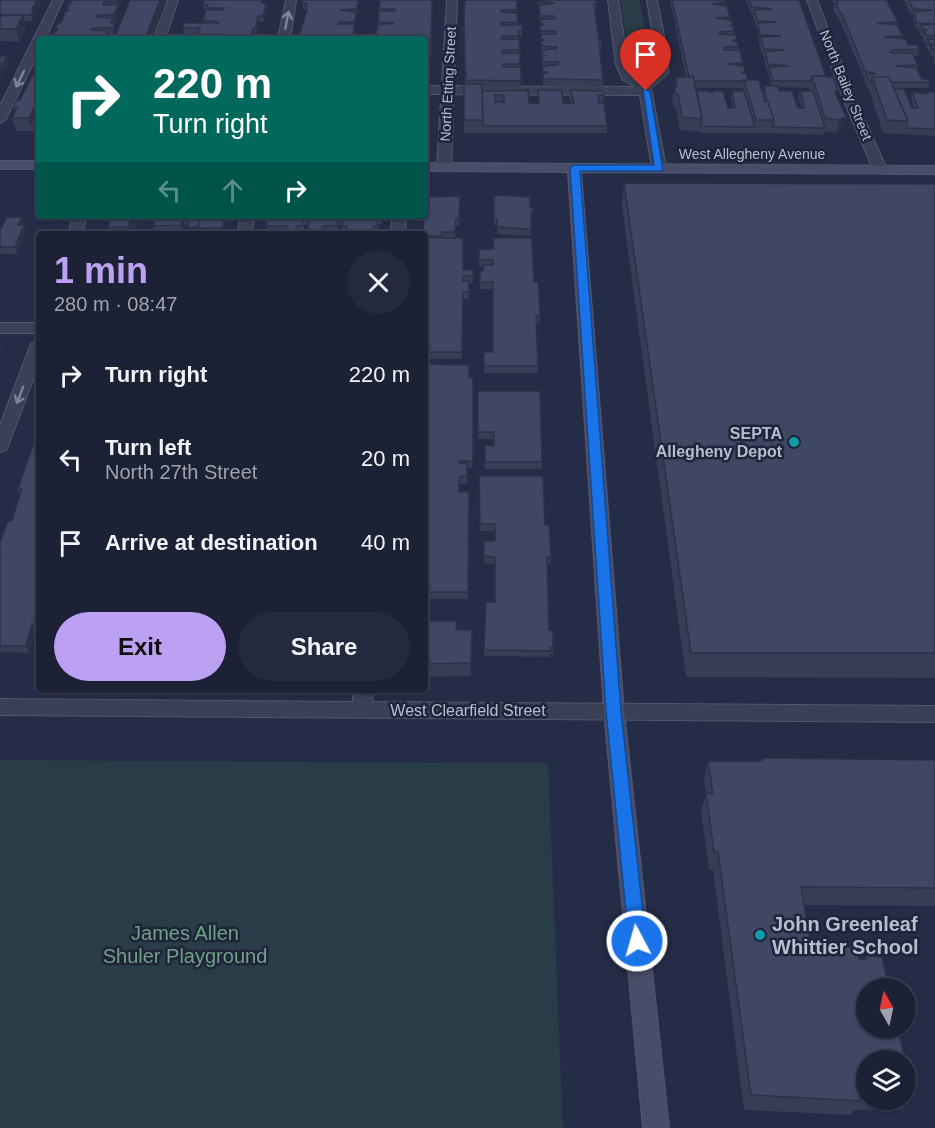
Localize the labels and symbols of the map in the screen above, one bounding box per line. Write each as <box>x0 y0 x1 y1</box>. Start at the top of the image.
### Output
one-way arrow <box>282 10 293 30</box>
street label: North Etting Street <box>437 26 459 142</box>
street label: North Bailey Street <box>817 28 875 143</box>
pin <box>620 29 671 91</box>
one-way arrow <box>13 70 25 88</box>
street label: West Allegheny Avenue <box>679 146 826 162</box>
one-way arrow <box>13 385 24 404</box>
place label: SEPTA Allegheny Depot <box>656 425 783 460</box>
marker: SEPTA Allegheny Depot <box>787 435 801 449</box>
street label: West Clearfield Street <box>390 702 546 719</box>
position arrow <box>605 909 669 973</box>
place label: John Greenleaf Whittier School <box>772 913 919 958</box>
park label: James Allen Shuler Playground <box>103 922 267 967</box>
marker: John Greenleaf Whittier School <box>753 928 767 942</box>
north arrow <box>856 978 916 1038</box>

